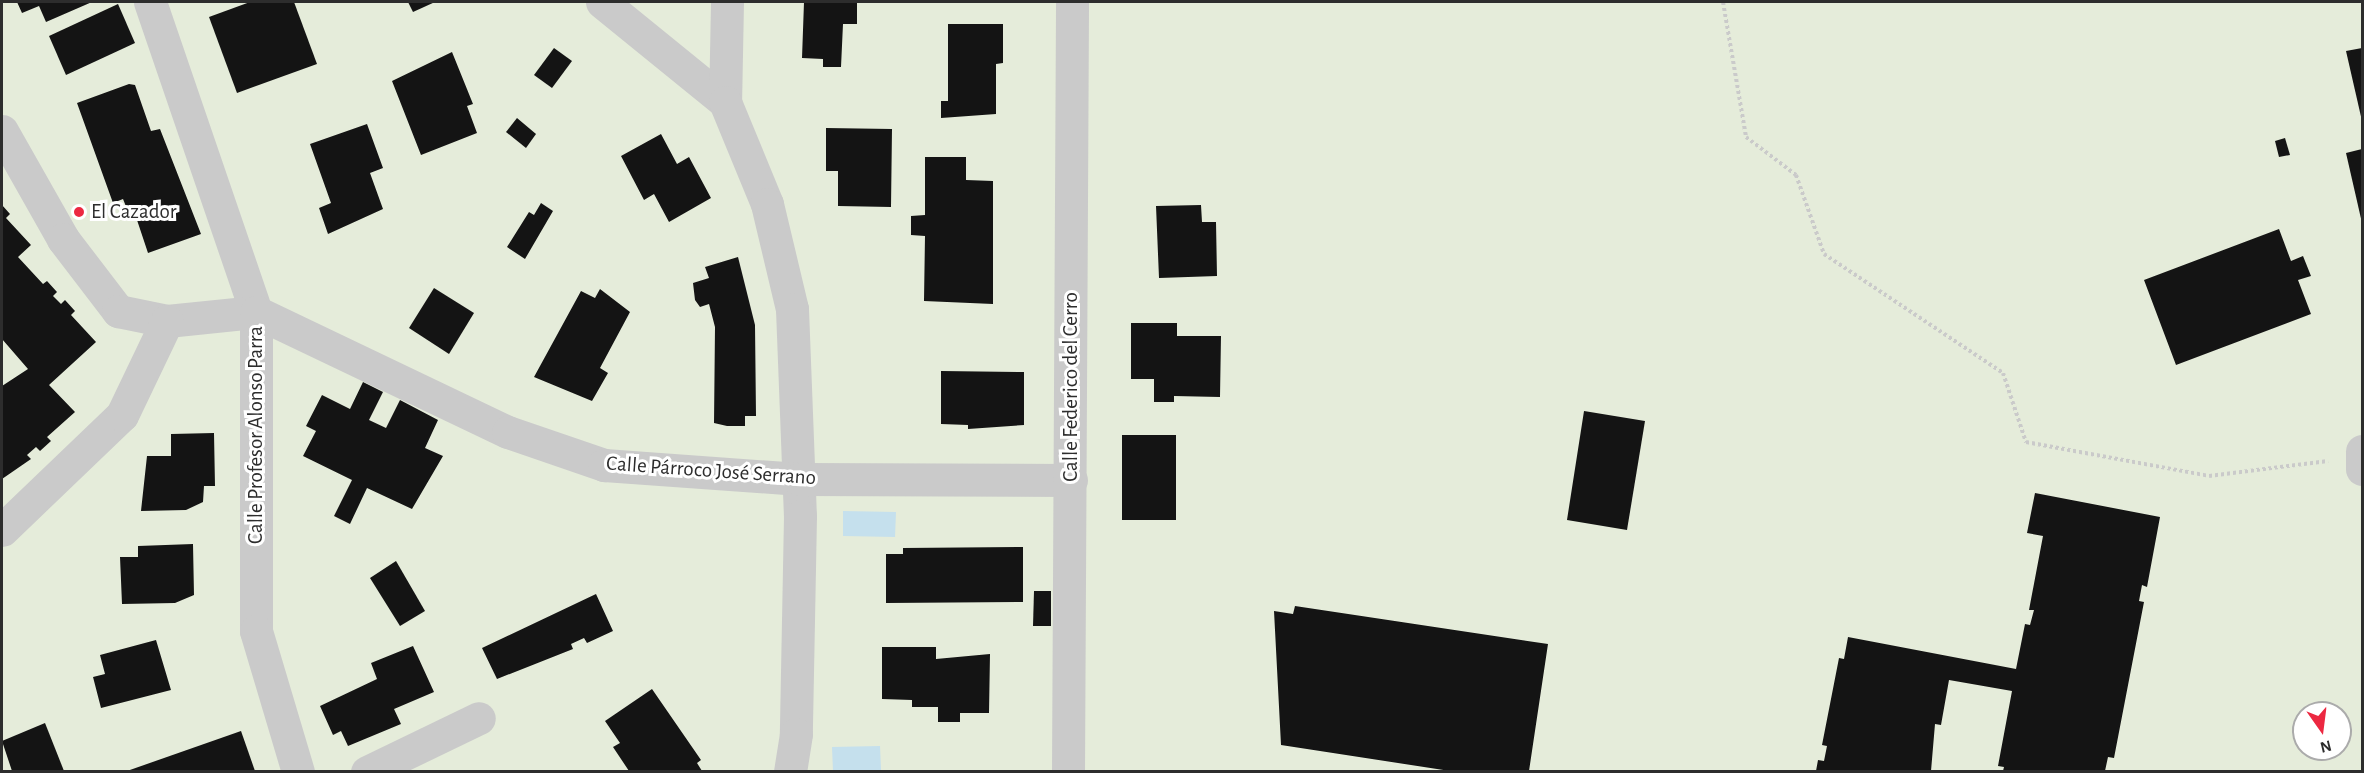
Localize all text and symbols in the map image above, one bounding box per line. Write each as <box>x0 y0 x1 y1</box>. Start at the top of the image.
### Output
place label: El Cazador <box>91 199 176 225</box>
marker: El Cazador <box>72 205 86 219</box>
street label: Calle Federico del Cerro <box>1058 292 1084 482</box>
street label: Calle Profesor Alonso Parra <box>243 326 269 544</box>
street label: Calle Párroco José Serrano <box>605 451 817 491</box>
north arrow <box>2292 701 2352 761</box>
text: N <box>2319 737 2333 756</box>

